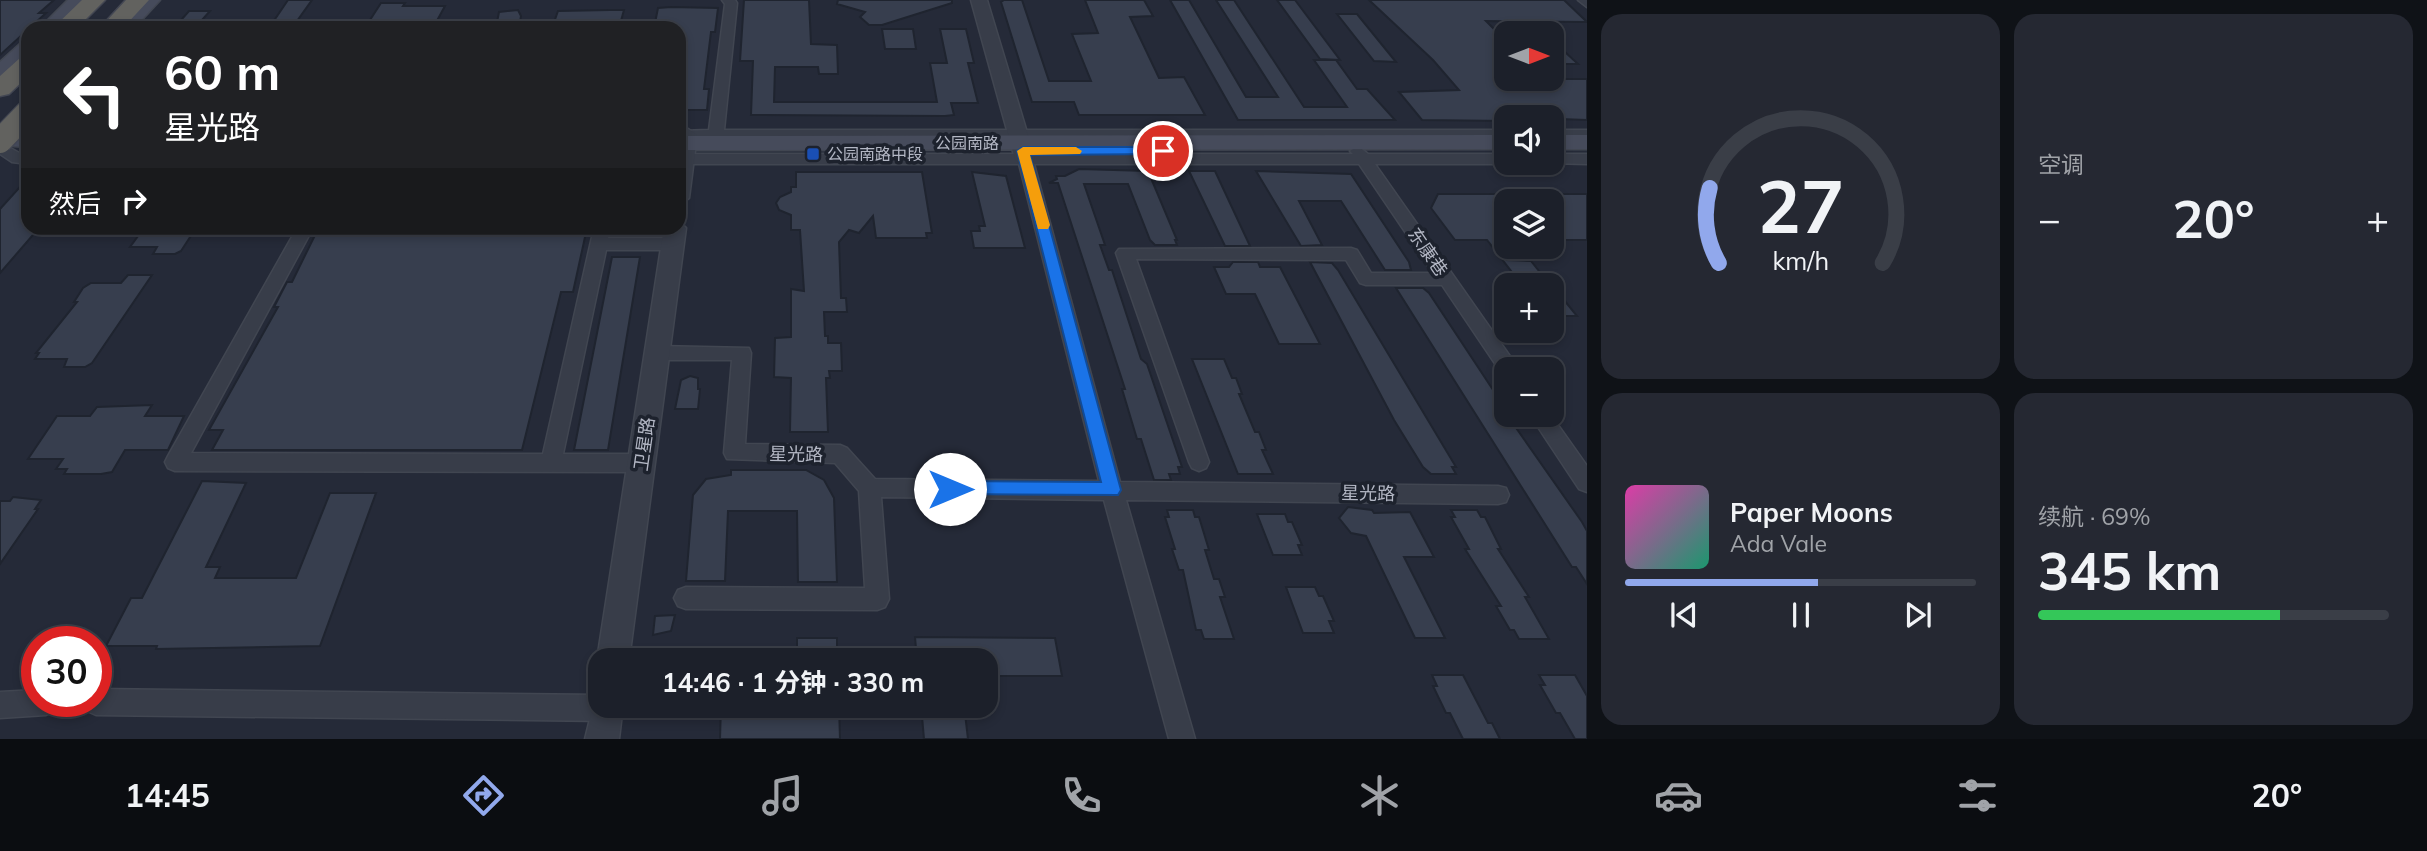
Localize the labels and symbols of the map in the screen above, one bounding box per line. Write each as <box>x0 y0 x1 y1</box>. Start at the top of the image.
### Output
north arrow <box>1494 21 1564 91</box>
pin <box>1133 121 1193 181</box>
street label: 公园南路 <box>935 133 999 153</box>
place label: 公园南路中段 <box>827 144 923 164</box>
marker: 公园南路中段 <box>805 146 821 162</box>
street label: 东康巷 <box>1403 223 1453 281</box>
street label: 卫星路 <box>629 416 659 472</box>
street label: 星光路 <box>769 442 823 466</box>
position arrow <box>913 452 987 526</box>
street label: 星光路 <box>1341 481 1395 505</box>
speed limit sign: 30 <box>21 626 112 717</box>

